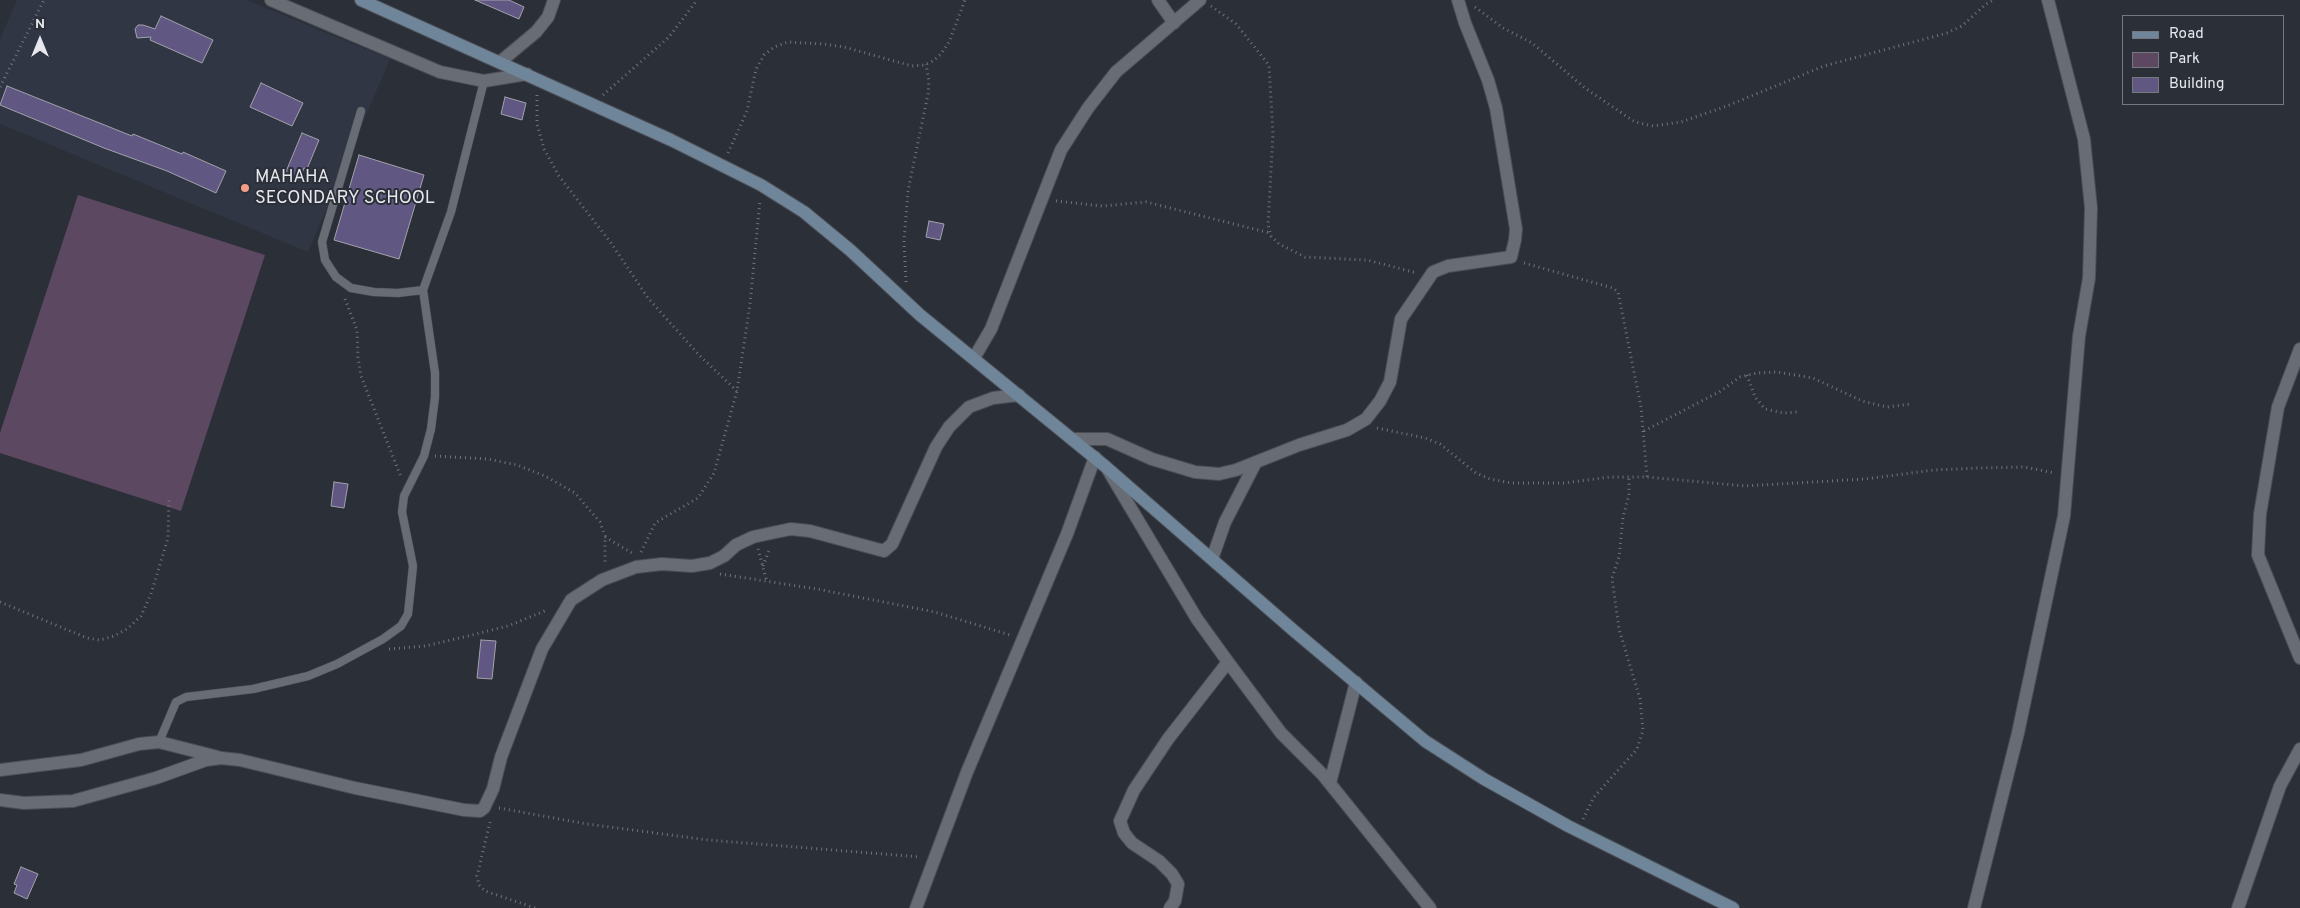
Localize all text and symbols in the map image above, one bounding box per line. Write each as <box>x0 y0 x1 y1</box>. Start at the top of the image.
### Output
north arrow <box>15 15 65 65</box>
legend <box>2122 15 2285 105</box>
text: N <box>35 16 45 33</box>
text: Road <box>2169 25 2204 44</box>
text: Park <box>2169 50 2200 69</box>
text: Building <box>2169 75 2224 94</box>
place label: MAHAHA SECONDARY SCHOOL <box>255 167 435 210</box>
marker: MAHAHA SECONDARY SCHOOL <box>239 182 251 194</box>

